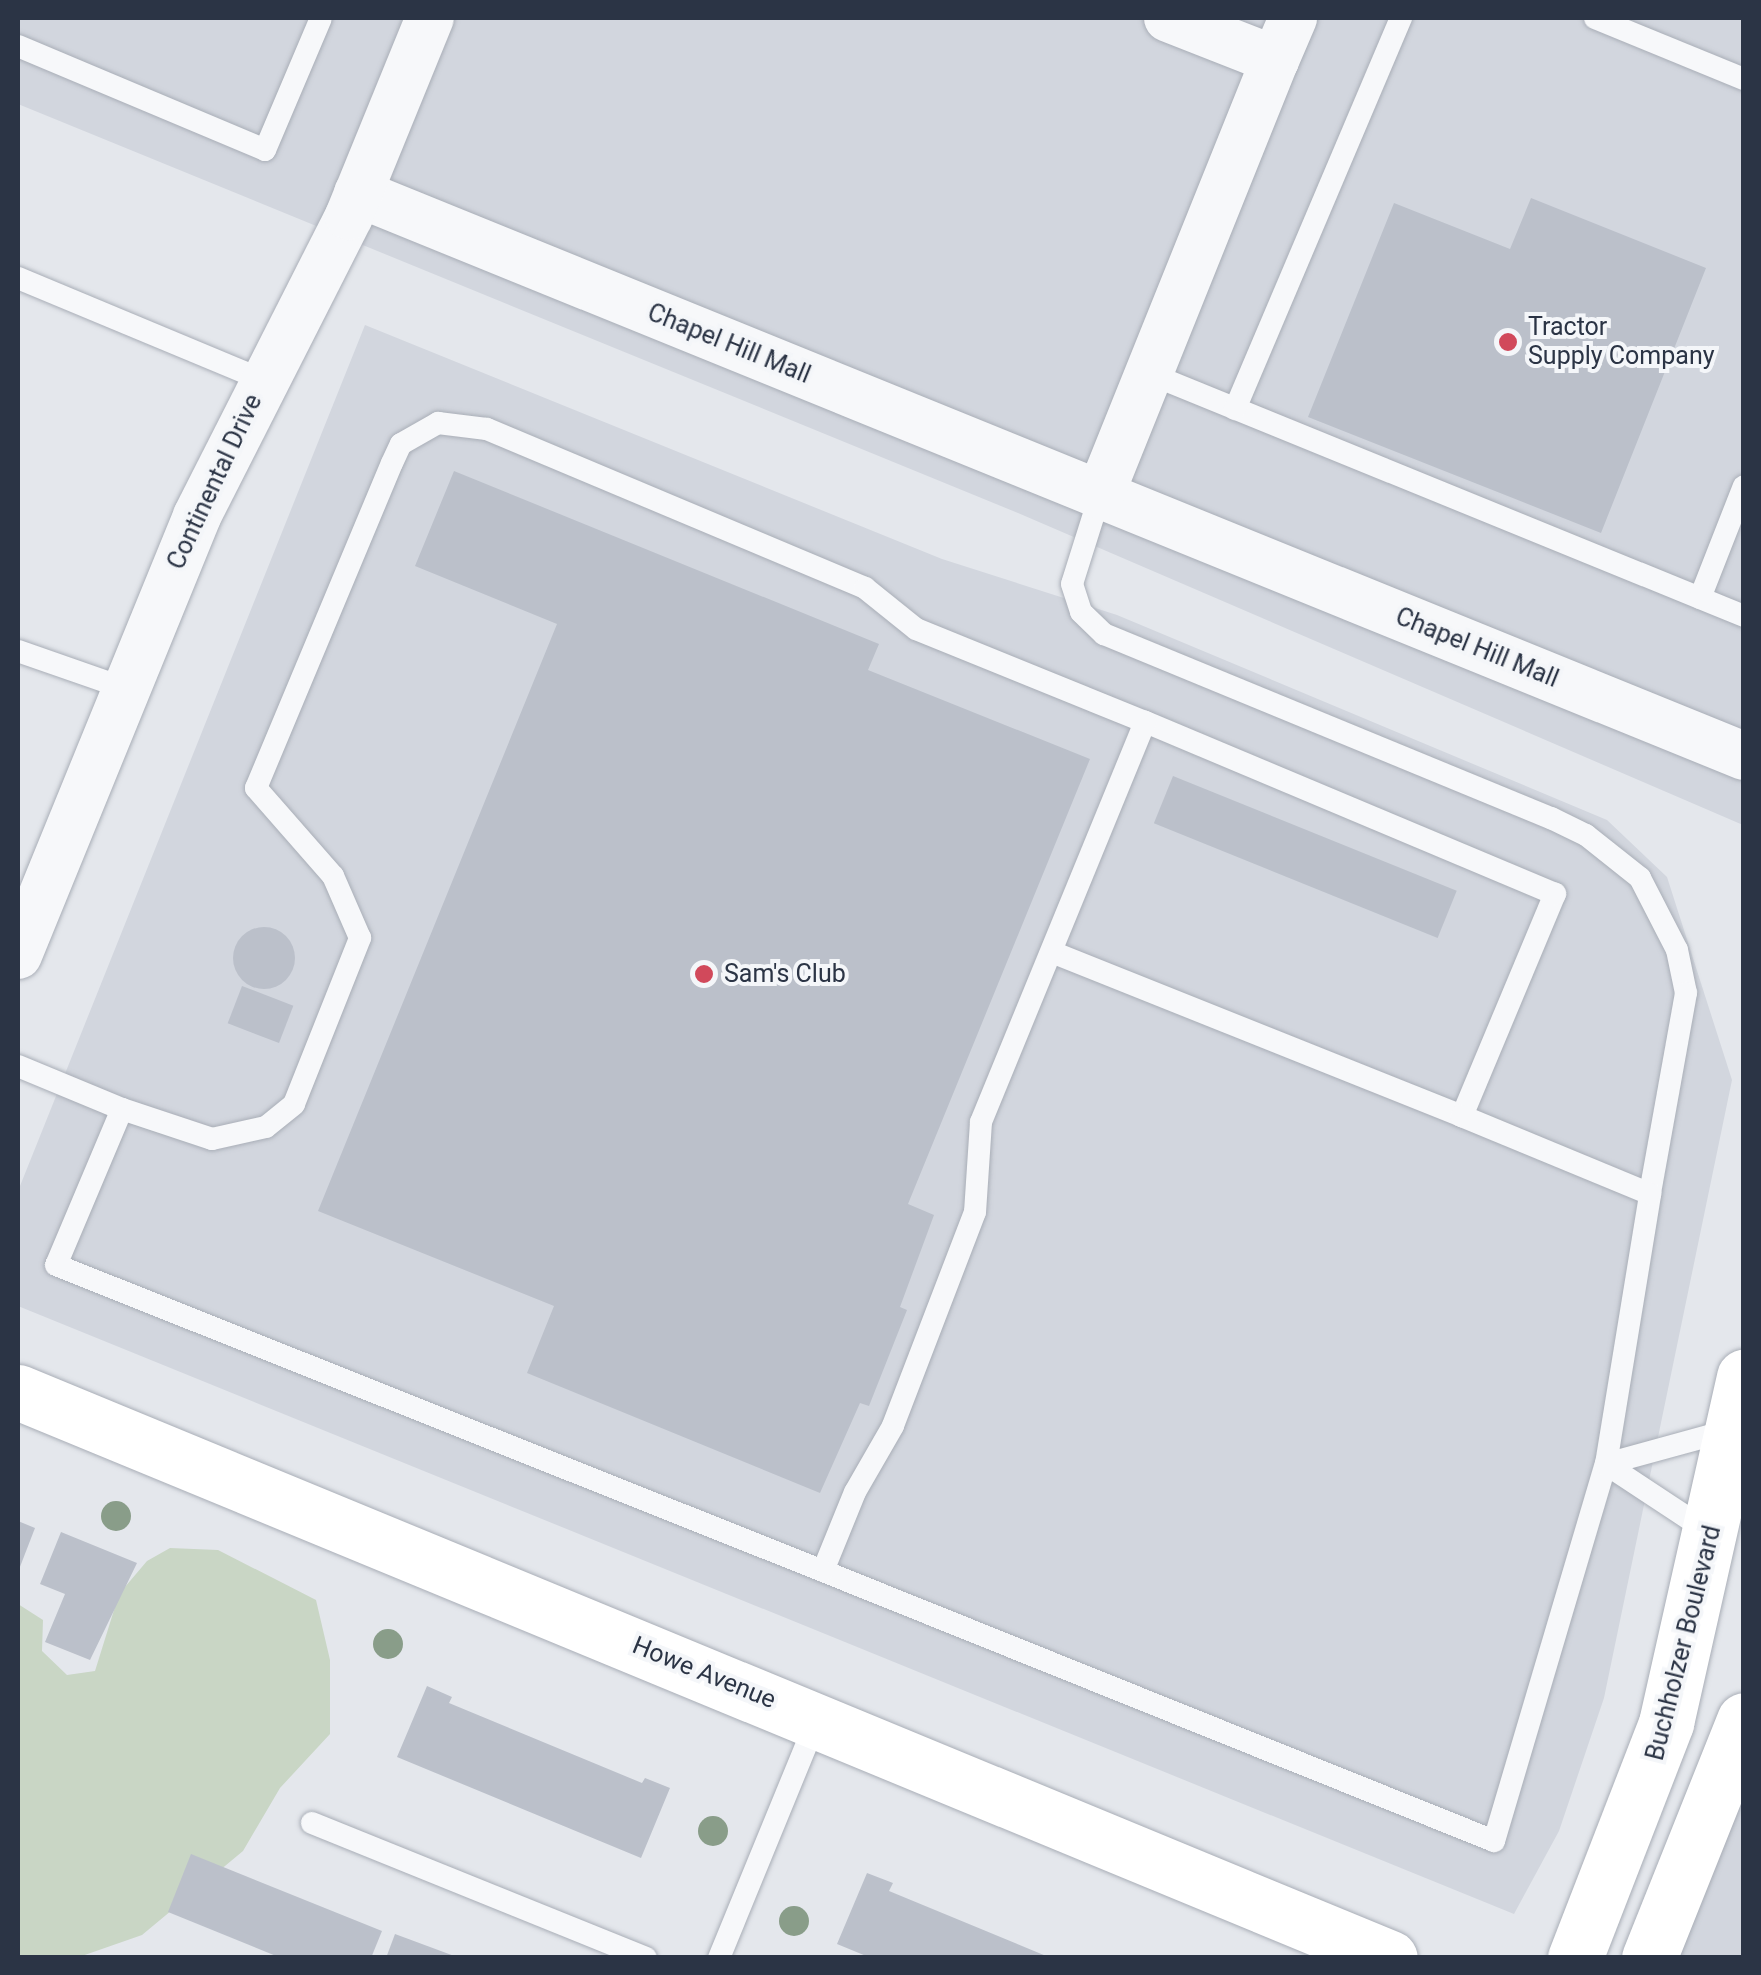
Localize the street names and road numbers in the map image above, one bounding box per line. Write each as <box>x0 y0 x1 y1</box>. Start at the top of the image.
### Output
street label: Chapel Hill Mall <box>643 298 815 390</box>
street label: Continental Drive <box>161 390 269 574</box>
street label: Chapel Hill Mall <box>1391 602 1563 694</box>
street label: Buchholzer Boulevard <box>1640 1522 1728 1764</box>
street label: Howe Avenue <box>628 1631 780 1715</box>

